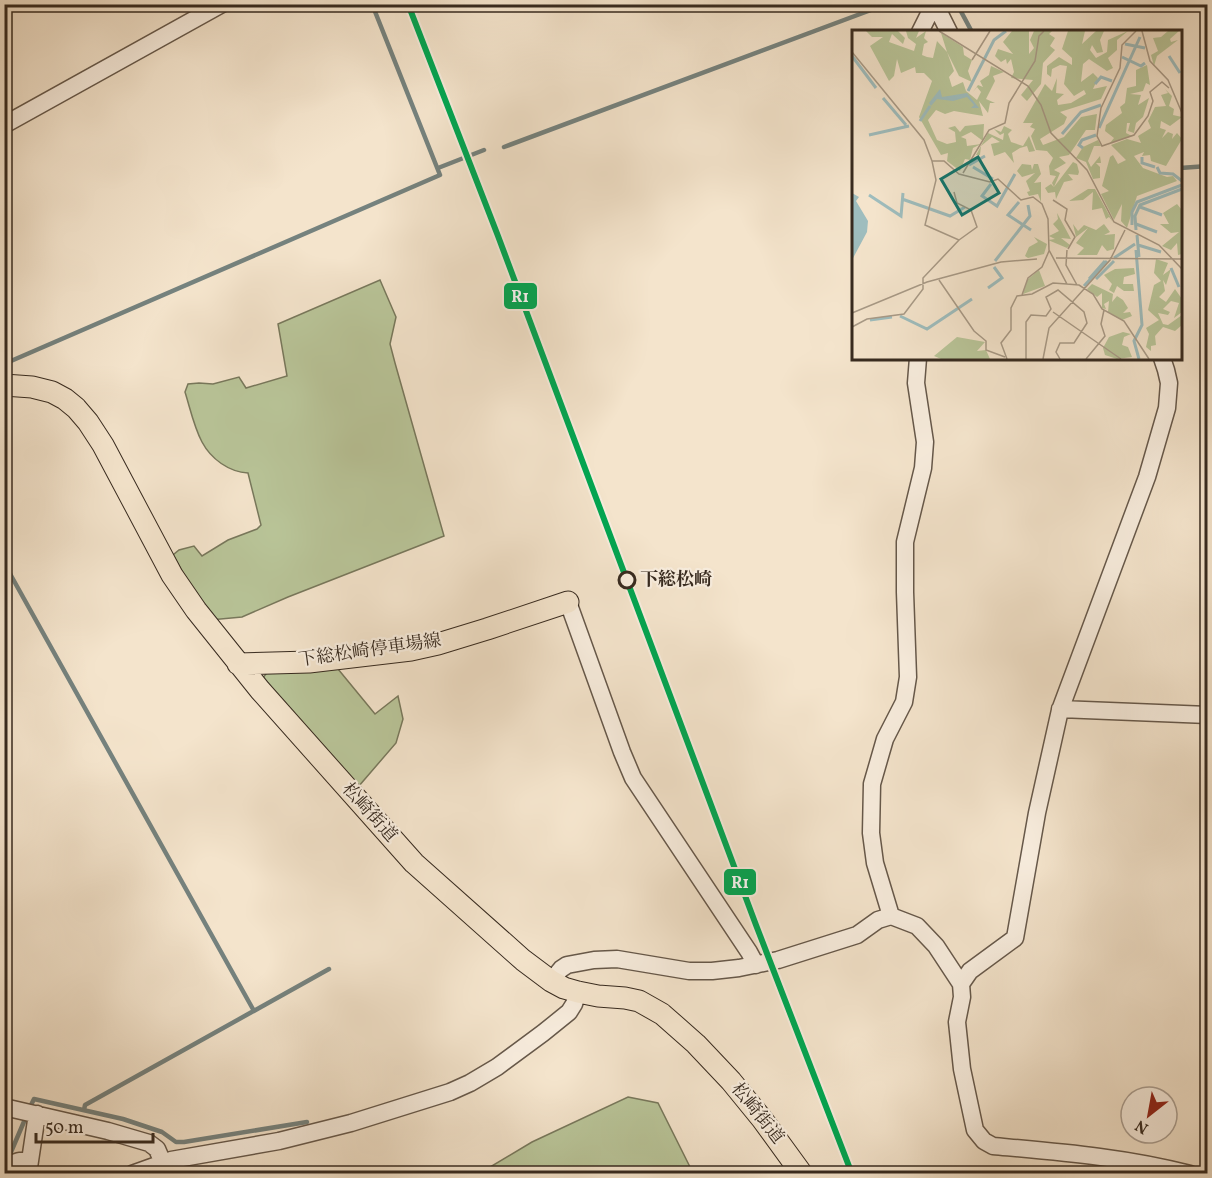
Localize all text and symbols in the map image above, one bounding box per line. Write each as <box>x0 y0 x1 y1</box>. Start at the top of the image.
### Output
inset map <box>852 30 1182 360</box>
line badge: R1 <box>503 282 538 310</box>
text: R1 <box>511 287 529 309</box>
place label: 下総松崎 <box>640 568 712 593</box>
marker: 下総松崎 <box>618 571 636 589</box>
street label: 下総松崎停車場線 <box>297 629 443 673</box>
street label: 松崎街道 <box>336 778 402 848</box>
line badge: R1 <box>723 868 757 896</box>
text: R1 <box>731 873 749 895</box>
street label: 松崎街道 <box>725 1078 789 1150</box>
north arrow <box>1119 1085 1179 1145</box>
scale bar <box>36 1106 153 1144</box>
text: N <box>1131 1114 1153 1139</box>
text: 50 m <box>45 1116 84 1141</box>

